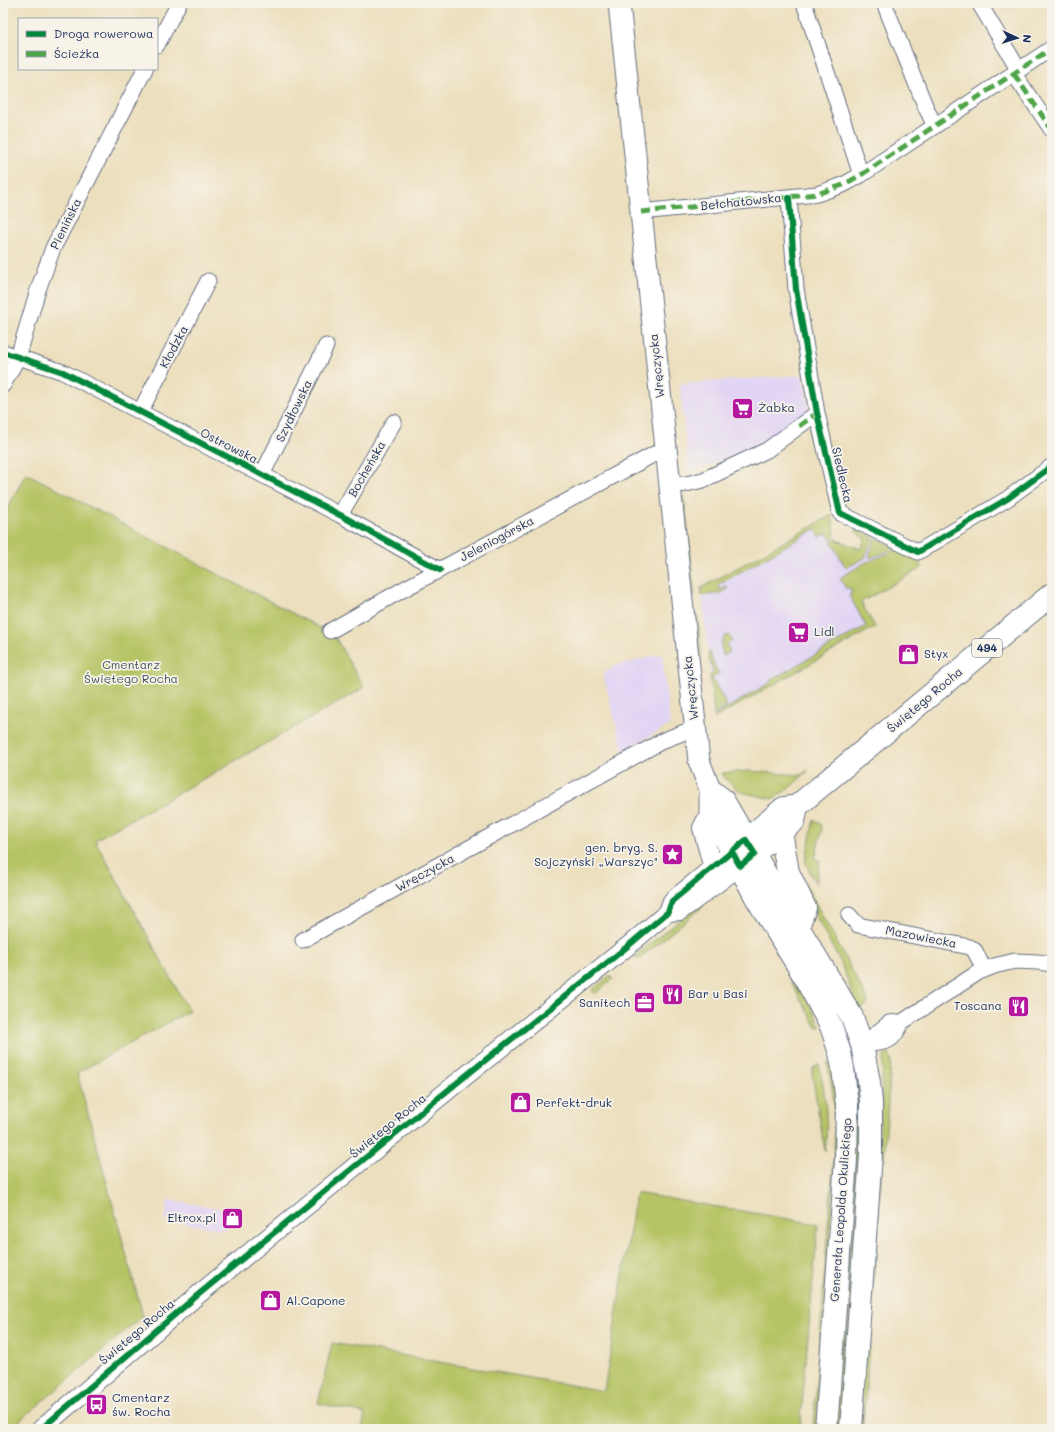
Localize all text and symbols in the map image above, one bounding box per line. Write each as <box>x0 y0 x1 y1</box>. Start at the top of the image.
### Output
legend <box>18 18 158 70</box>
north arrow <box>997 18 1037 58</box>
text: Droga rowerowa <box>54 25 153 41</box>
text: N <box>1020 34 1035 43</box>
text: Ścieżka <box>54 45 99 61</box>
street label: Bełchatowska <box>700 189 782 213</box>
street label: Pienińska <box>46 195 84 252</box>
street label: Kłodzka <box>155 322 191 371</box>
street label: Wręczycka <box>645 333 667 399</box>
street label: Szydłowska <box>271 377 315 444</box>
supermarket icon: Żabka <box>729 395 755 421</box>
place label: Żabka <box>758 399 795 415</box>
street label: Ostrowska <box>198 424 261 466</box>
street label: Bocheńska <box>344 438 389 499</box>
street label: Siedlecka <box>829 445 857 504</box>
street label: Jeleniogórska <box>457 512 536 564</box>
supermarket icon: Lidl <box>785 619 811 645</box>
place label: Lidl <box>814 623 835 639</box>
road number: 494 <box>972 639 1002 657</box>
shop icon: Styx <box>895 641 921 667</box>
place label: Styx <box>924 645 948 661</box>
street label: Wręczycka <box>679 655 701 721</box>
park label: Cmentarz Świętego Rocha <box>84 656 178 686</box>
street label: Świętego Rocha <box>883 663 965 736</box>
place label: gen. bryg. S. Sojczyński „Warszyc" <box>534 839 658 869</box>
place icon: gen. bryg. S. Sojczyński „Warszyc" <box>660 842 686 868</box>
street label: Wręczycka <box>392 849 457 895</box>
street label: Mazowiecka <box>884 921 958 951</box>
restaurant icon: Bar u Basi <box>660 981 686 1007</box>
place label: Bar u Basi <box>688 985 748 1001</box>
office icon: Sanitech <box>632 990 658 1016</box>
restaurant icon: Toscana <box>1005 993 1031 1019</box>
place label: Sanitech <box>579 994 630 1010</box>
place label: Toscana <box>954 997 1002 1013</box>
street label: Świętego Rocha <box>346 1089 429 1161</box>
shop icon: Perfekt-druk <box>507 1090 533 1116</box>
place label: Perfekt-druk <box>536 1094 612 1110</box>
street label: Generała Leopolda Okulickiego <box>826 1118 854 1302</box>
shop icon: Eltrox.pl <box>219 1205 245 1231</box>
place label: Eltrox.pl <box>168 1209 216 1225</box>
shop icon: Al.Capone <box>258 1288 284 1314</box>
place label: Al.Capone <box>286 1292 346 1308</box>
street label: Świętego Rocha <box>95 1295 177 1368</box>
place label: Cmentarz św. Rocha <box>112 1389 171 1419</box>
bus stop icon: Cmentarz św. Rocha <box>83 1392 109 1418</box>

